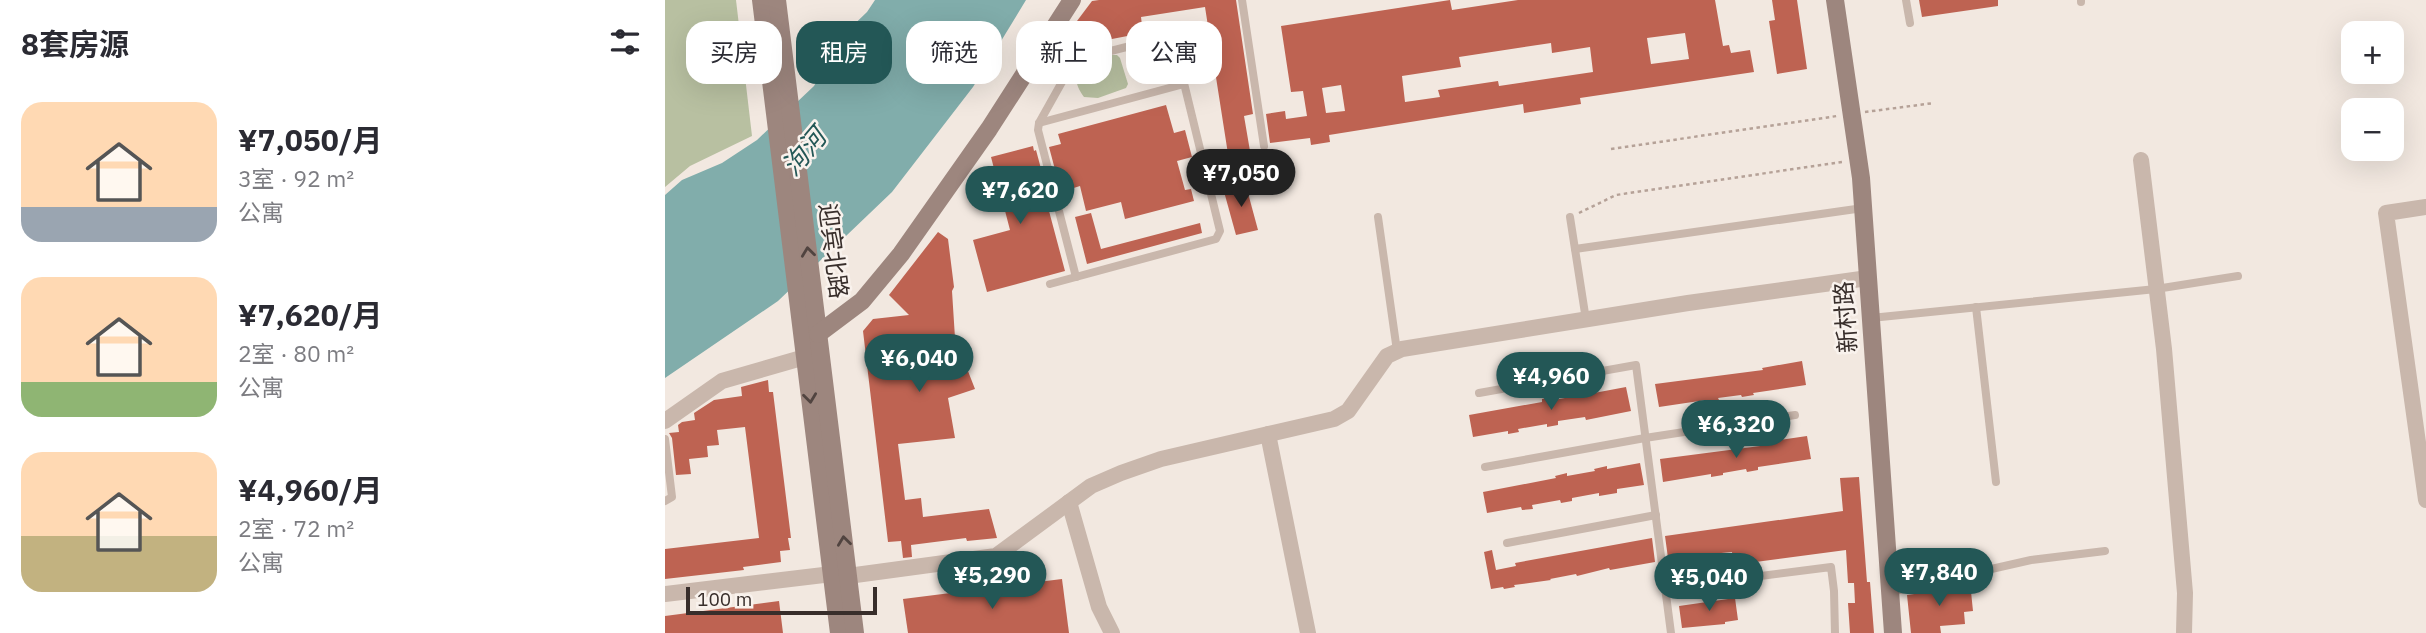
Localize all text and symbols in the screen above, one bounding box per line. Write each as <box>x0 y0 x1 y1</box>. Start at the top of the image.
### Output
chip: 买房 <box>686 21 782 84</box>
chip: 租房 <box>796 21 892 84</box>
chip: 筛选 <box>906 21 1002 84</box>
chip: 新上 <box>1016 21 1112 84</box>
chip: 公寓 <box>1126 21 1222 84</box>
map controls <box>2341 21 2404 161</box>
button: + <box>2341 21 2404 84</box>
icon: filters <box>606 23 644 61</box>
text: 8套房源 <box>21 24 129 63</box>
button: − <box>2341 98 2404 161</box>
water label: 泃河 <box>773 117 836 182</box>
text: ¥7,050/月 <box>238 120 383 159</box>
icon: home <box>77 130 161 214</box>
pin: ¥7,050 <box>1184 150 1298 209</box>
text: ¥7,050 <box>1202 157 1280 187</box>
text: 3室 · 92 m² <box>238 163 354 193</box>
pin: ¥7,620 <box>963 166 1077 226</box>
text: ¥7,620 <box>981 174 1059 204</box>
text: 公寓 <box>238 197 284 227</box>
street label: 迎宾北路 <box>812 201 856 300</box>
one-way arrow <box>801 246 816 258</box>
street label: 新村路 <box>1827 280 1863 354</box>
text: ¥7,620/月 <box>238 295 383 334</box>
icon: home <box>77 305 161 389</box>
pin: ¥6,040 <box>862 334 976 394</box>
text: 2室 · 80 m² <box>238 338 354 368</box>
text: ¥6,040 <box>880 342 958 372</box>
pin: ¥4,960 <box>1494 352 1608 412</box>
text: ¥4,960 <box>1512 360 1590 390</box>
text: 公寓 <box>238 372 284 402</box>
one-way arrow <box>802 392 817 404</box>
pin: ¥6,320 <box>1679 400 1793 460</box>
text: ¥6,320 <box>1697 408 1775 438</box>
text: ¥4,960/月 <box>238 470 383 509</box>
icon: home <box>77 480 161 564</box>
text: 2室 · 72 m² <box>238 513 354 543</box>
one-way arrow <box>836 535 851 547</box>
text: 公寓 <box>238 547 284 577</box>
pin: ¥7,840 <box>1882 548 1996 608</box>
pin: ¥5,290 <box>935 552 1049 611</box>
pin: ¥5,040 <box>1652 554 1766 613</box>
text: ¥7,840 <box>1900 556 1978 586</box>
text: ¥5,290 <box>953 559 1031 589</box>
text: ¥5,040 <box>1670 561 1748 591</box>
scale bar <box>686 584 877 616</box>
text: 100 m <box>697 587 752 611</box>

